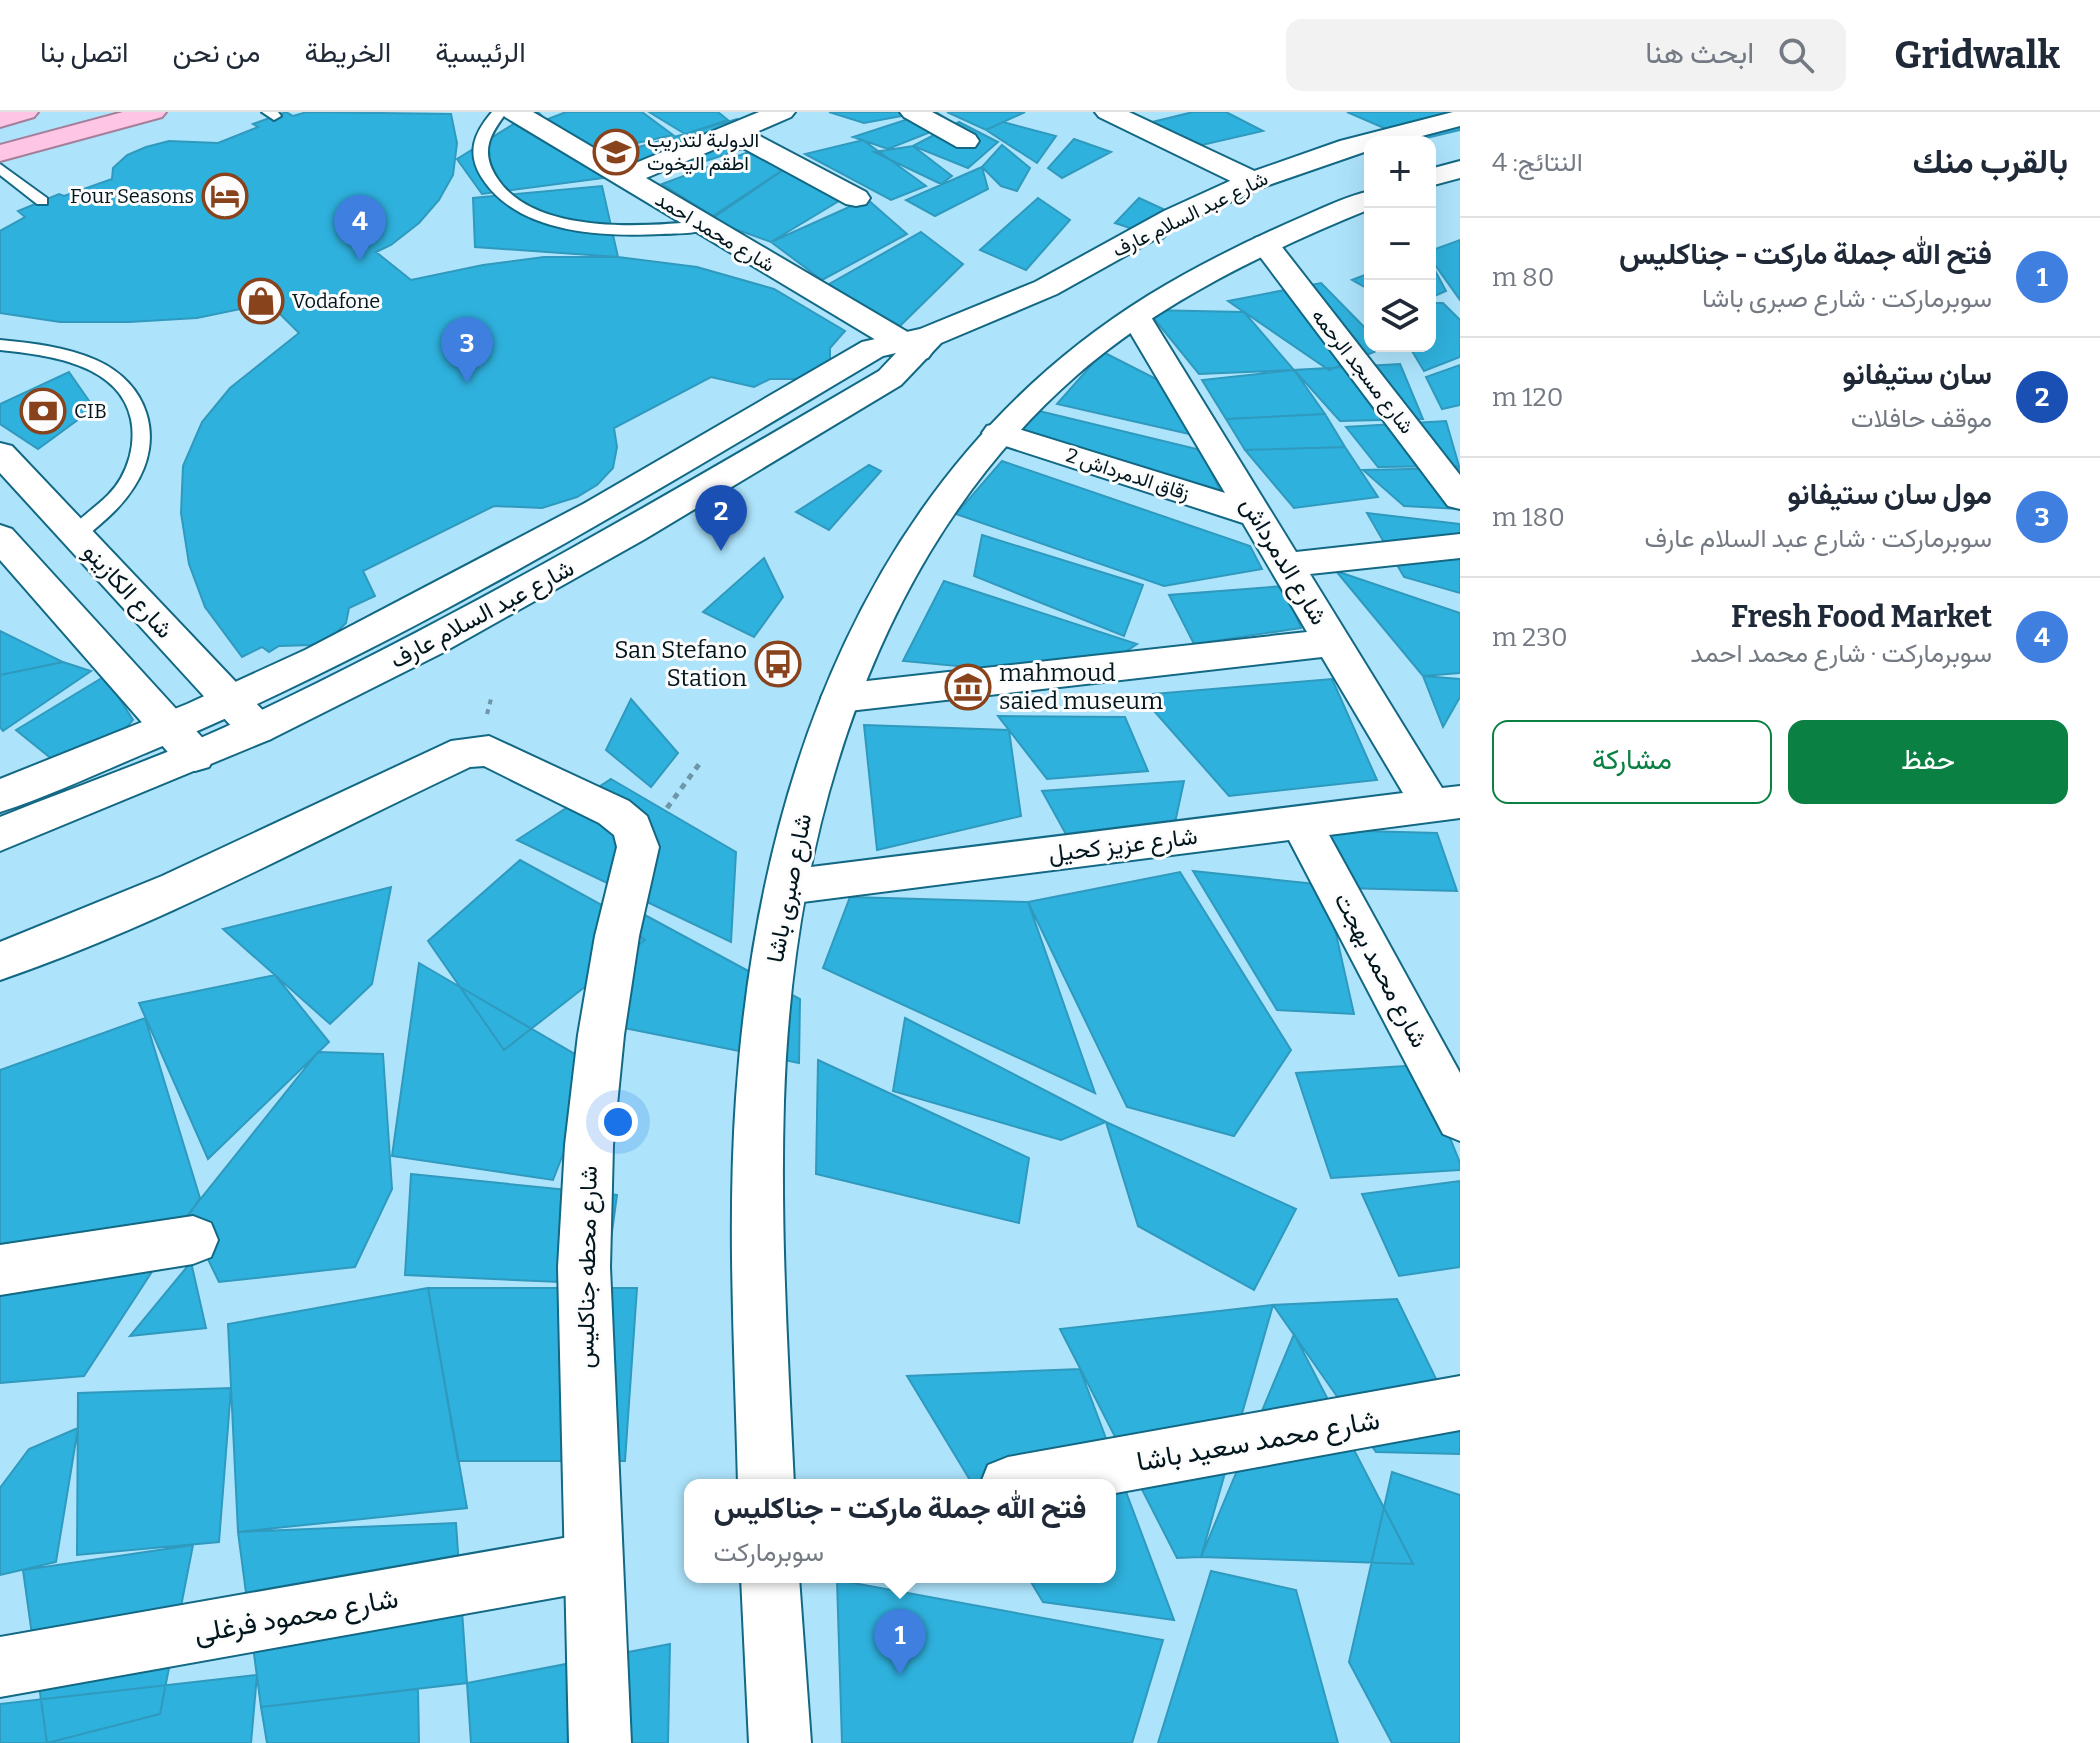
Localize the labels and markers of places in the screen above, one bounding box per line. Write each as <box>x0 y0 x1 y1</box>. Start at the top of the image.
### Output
school or university icon: الدولبة لتدريب اطقم اليخوت <box>592 128 640 176</box>
place label: الدولبة لتدريب اطقم اليخوت <box>647 128 759 176</box>
hotel icon: Four Seasons <box>201 172 249 220</box>
place label: Four Seasons <box>70 184 194 208</box>
pin: 4 <box>334 195 386 261</box>
shop icon: Vodafone <box>237 277 285 325</box>
place label: Vodafone <box>292 289 380 313</box>
pin: 3 <box>441 317 493 383</box>
bank icon: CIB <box>19 387 67 435</box>
place label: CIB <box>74 399 107 423</box>
pin: 2 <box>695 485 747 551</box>
place label: San Stefano Station <box>614 636 747 692</box>
bus stop icon: San Stefano Station <box>754 640 802 688</box>
place label: mahmoud saied museum <box>999 659 1163 715</box>
museum icon: mahmoud saied museum <box>944 663 992 711</box>
pin: 1 <box>874 1609 926 1675</box>

